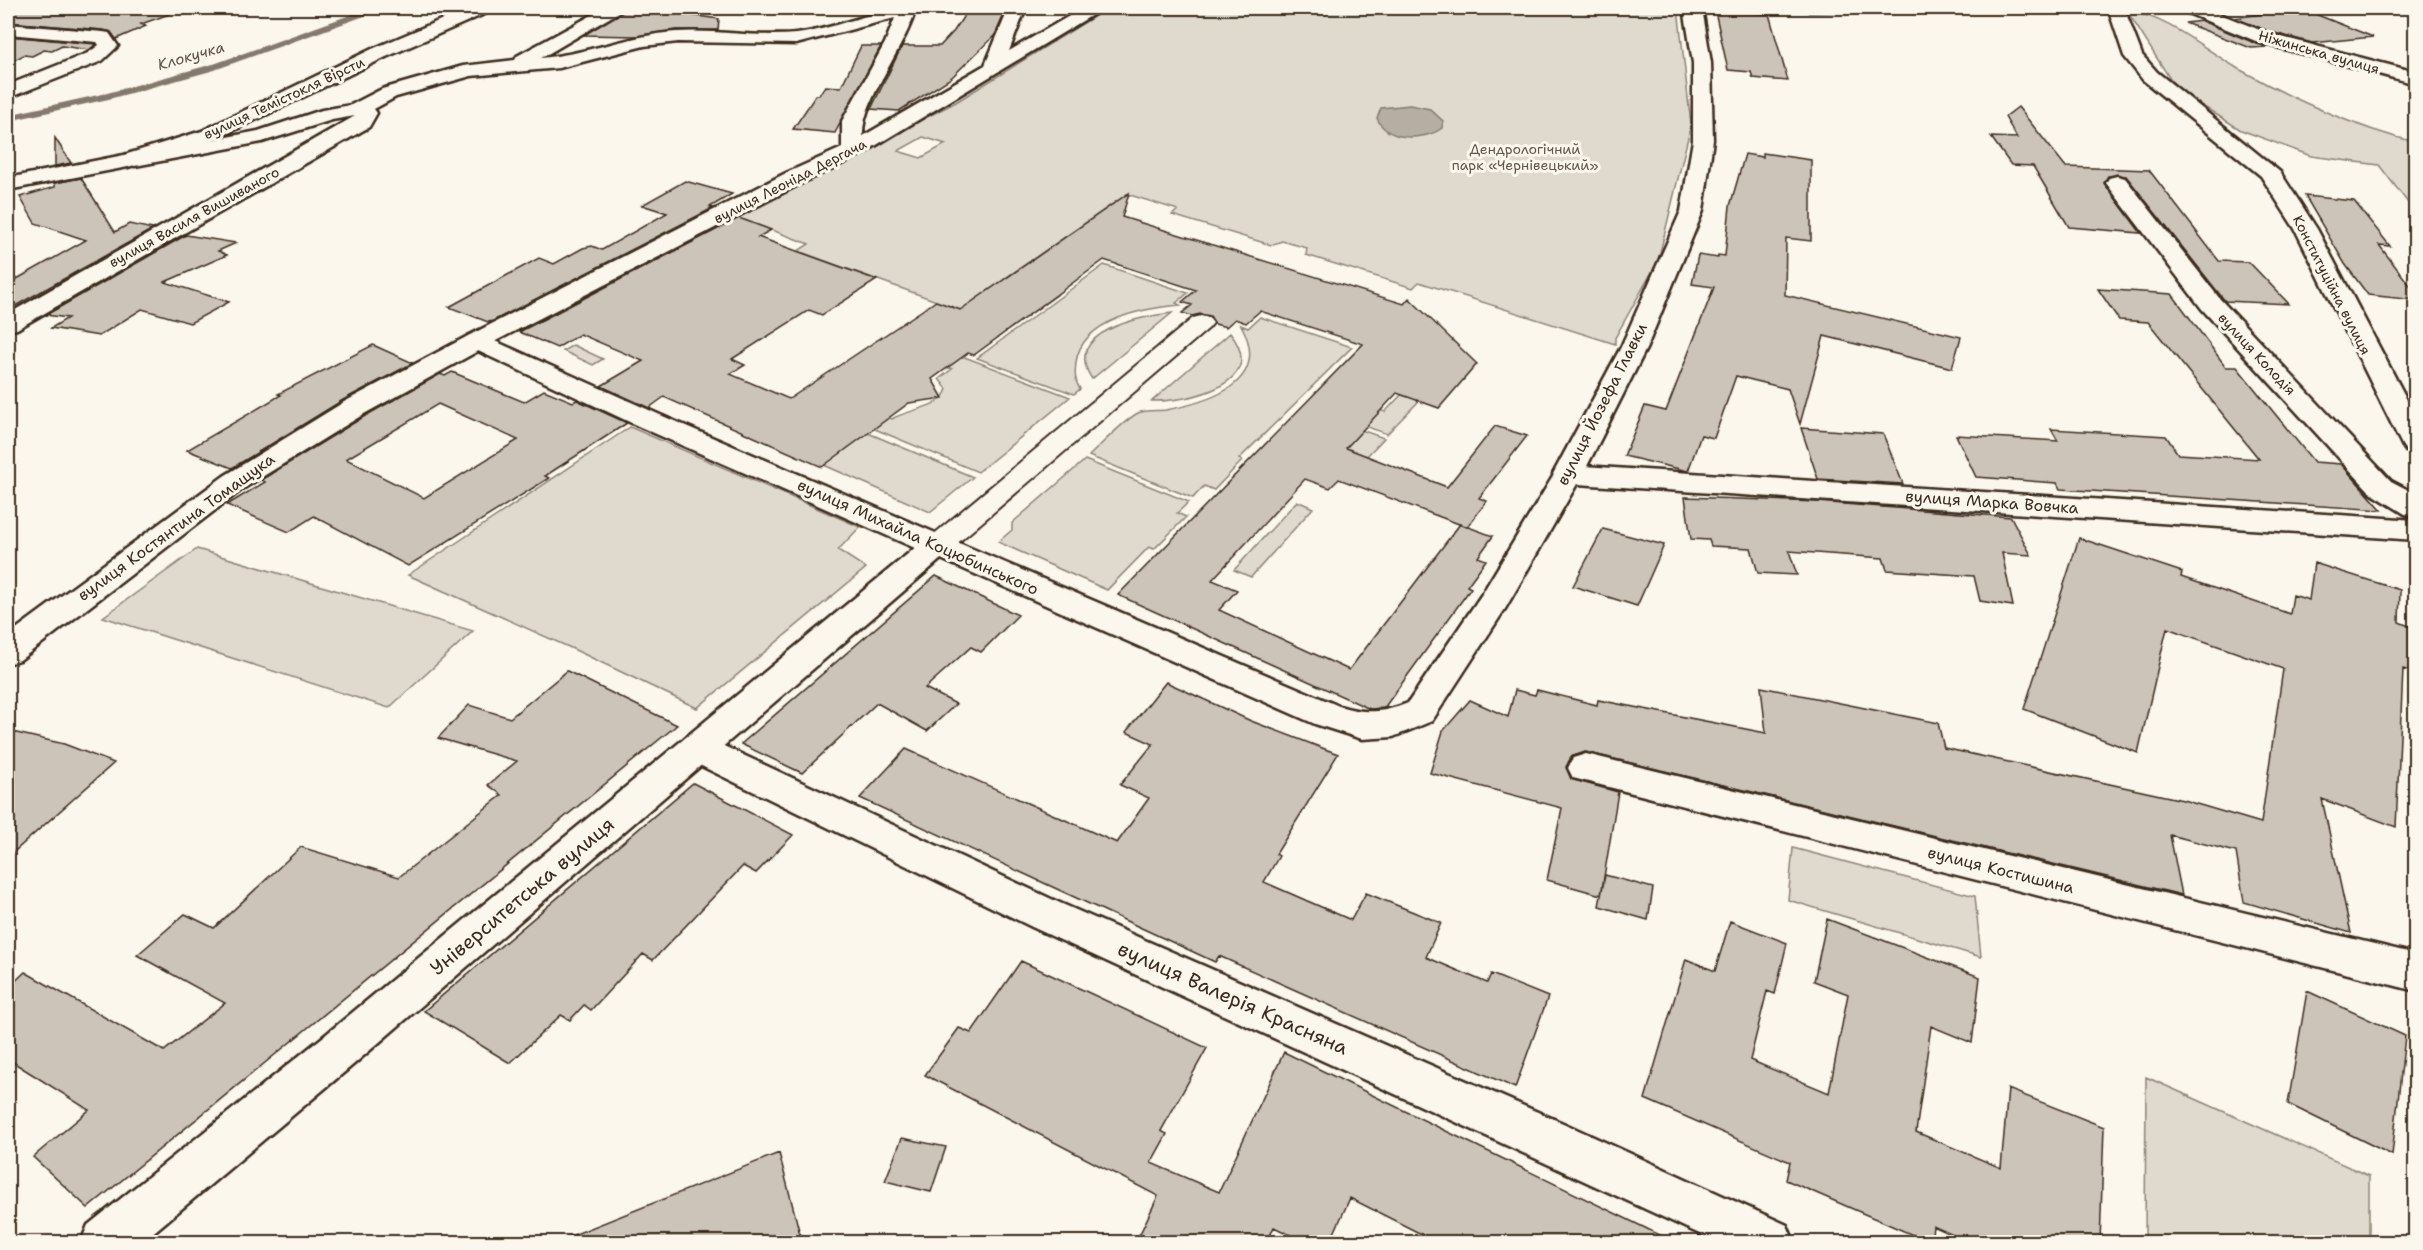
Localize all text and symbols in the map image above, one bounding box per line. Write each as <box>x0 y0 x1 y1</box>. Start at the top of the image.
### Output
street label: Ніжинська вулиця <box>2256 26 2382 78</box>
water label: Клокучка <box>155 37 227 75</box>
street label: вулиця Темістокля Вірсти <box>201 53 367 143</box>
street label: вулиця Леоніда Дергача <box>711 135 870 227</box>
park label: Дендрологічний парк «Чернівецький» <box>1452 140 1598 174</box>
street label: вулиця Василя Вишиваного <box>106 163 282 271</box>
street label: Конституційна вулиця <box>2289 212 2375 358</box>
street label: вулиця Колодія <box>2214 309 2300 399</box>
street label: вулиця Йозефа Главки <box>1552 319 1652 489</box>
street label: вулиця Костянтина Томащука <box>73 448 279 606</box>
street label: вулиця Михайла Коцюбинського <box>794 474 1042 600</box>
street label: вулиця Марка Вовчка <box>1905 485 2079 519</box>
street label: Університетська вулиця <box>424 811 620 981</box>
street label: вулиця Костишина <box>1926 842 2076 898</box>
street label: вулиця Валерія Красняна <box>1114 935 1353 1061</box>

